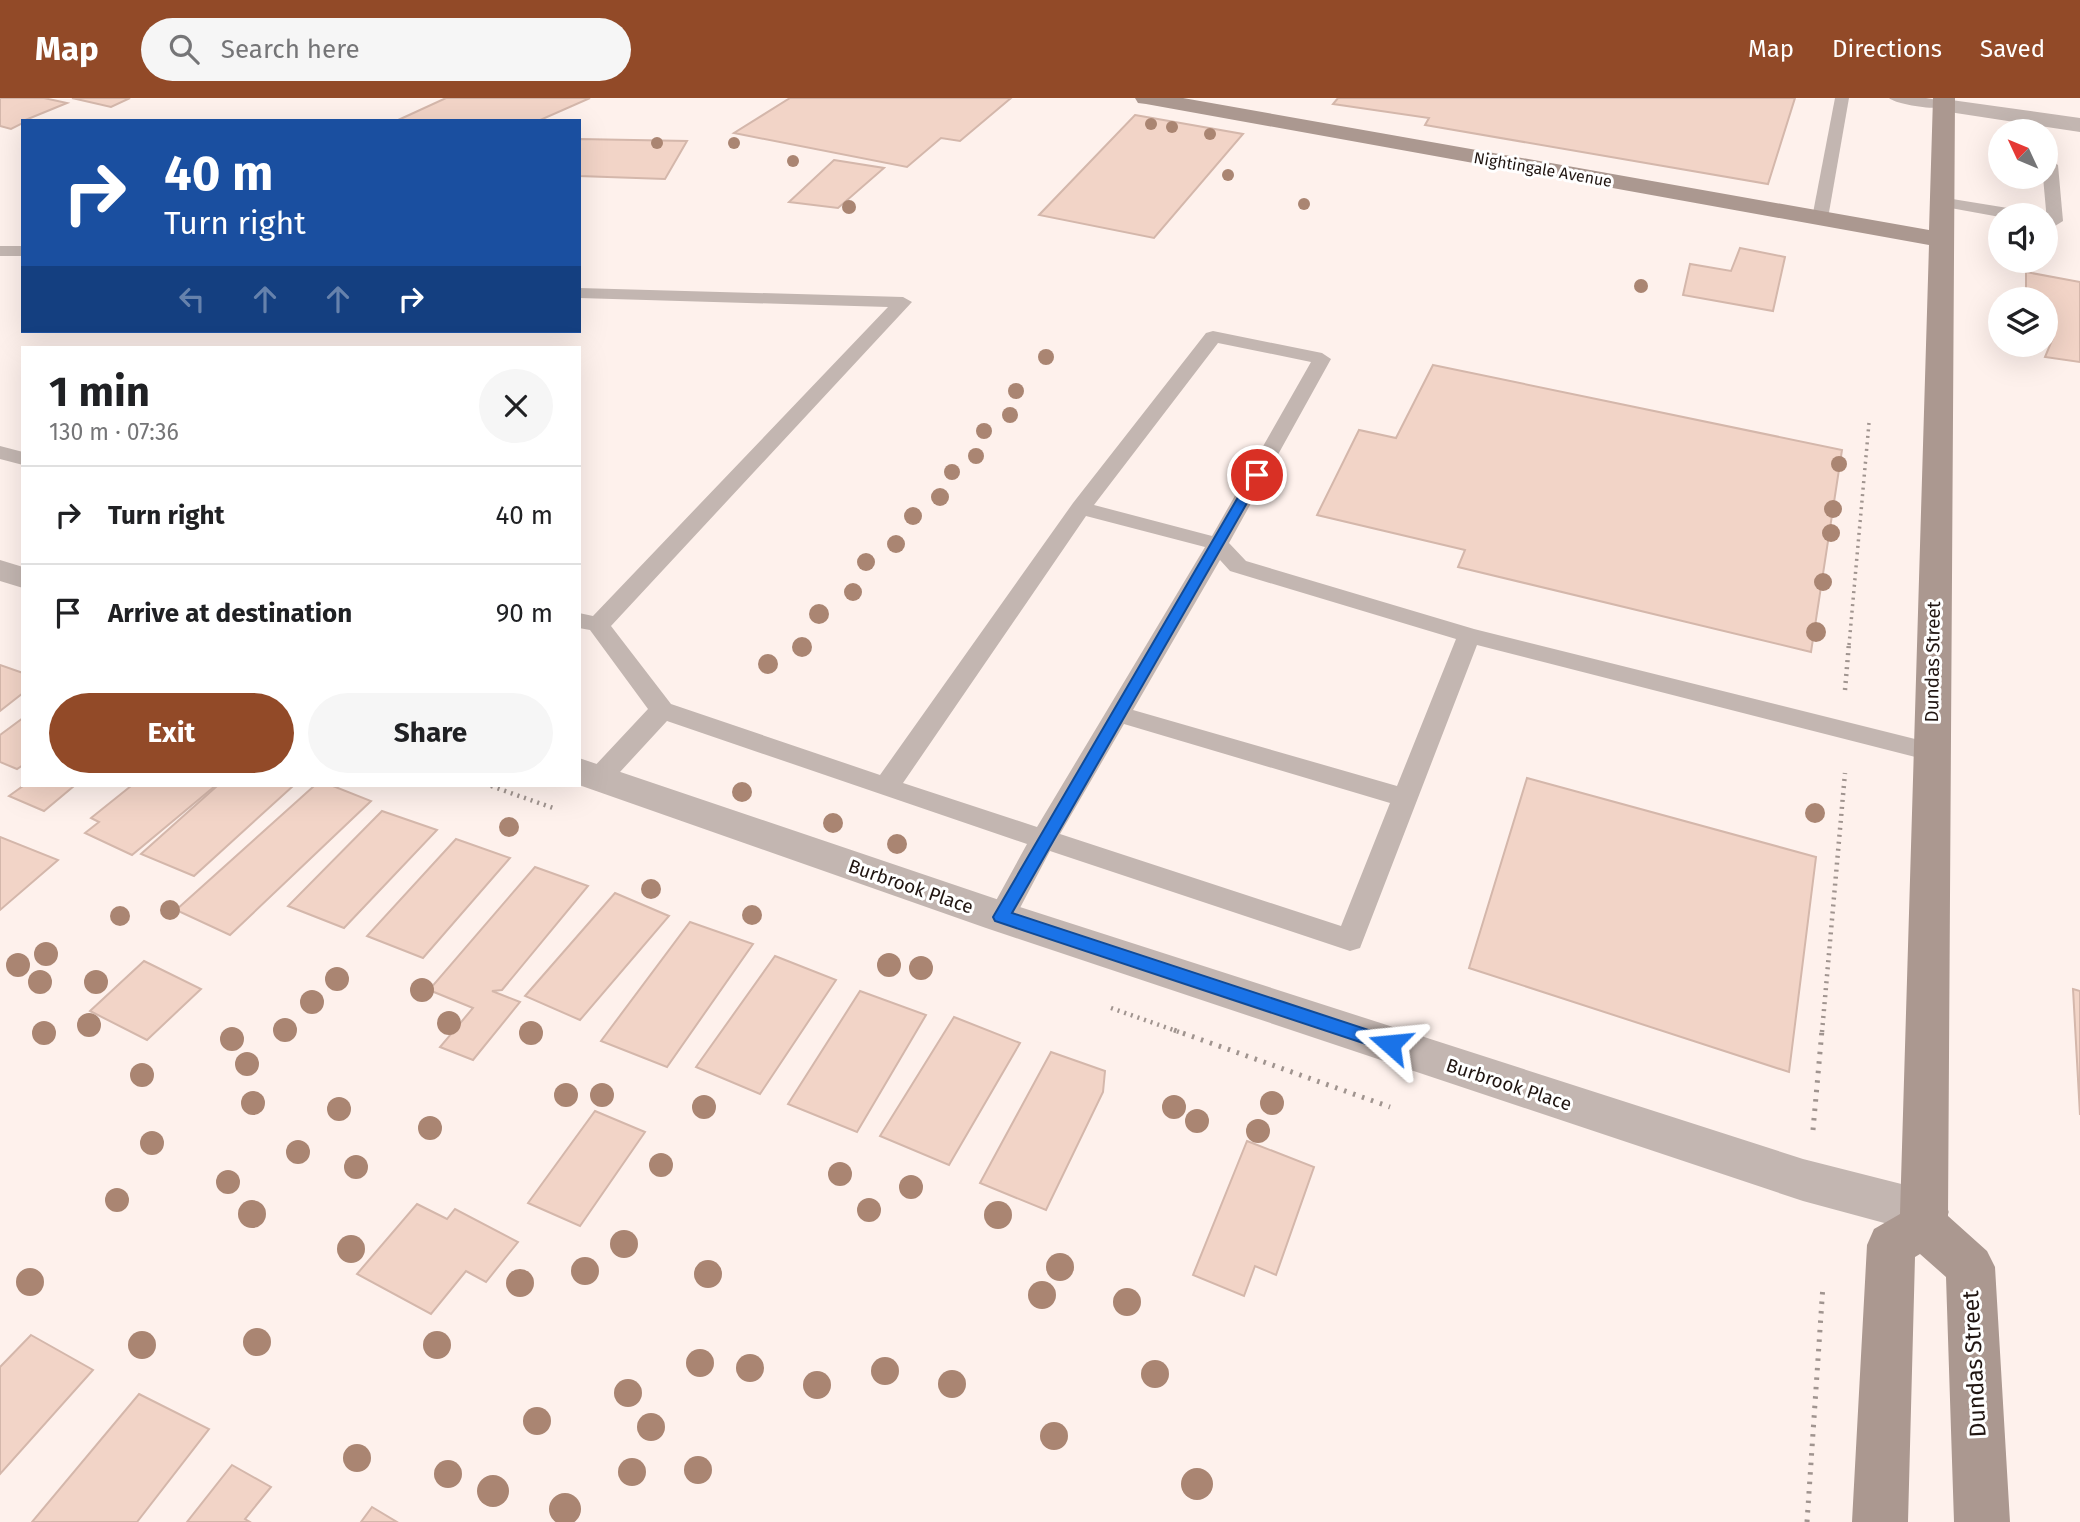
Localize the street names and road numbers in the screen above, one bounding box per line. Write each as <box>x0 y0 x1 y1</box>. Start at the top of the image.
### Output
street label: Nightingale Avenue <box>1472 148 1614 191</box>
street label: Dundas Street <box>1920 601 1945 723</box>
street label: Burbrook Place <box>845 854 976 919</box>
street label: Burbrook Place <box>1443 1053 1575 1116</box>
street label: Dundas Street <box>1956 1289 1992 1438</box>

